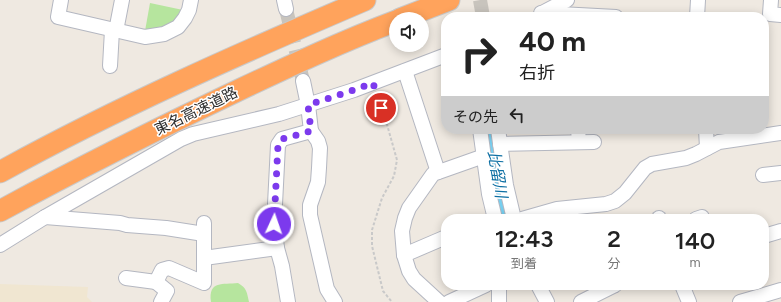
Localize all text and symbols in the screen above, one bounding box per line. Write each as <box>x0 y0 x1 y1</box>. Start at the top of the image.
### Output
map controls <box>389 12 429 52</box>
button: sound <box>389 12 429 52</box>
text: 40 m <box>519 24 586 58</box>
icon: right <box>453 28 505 80</box>
text: 右折 <box>519 62 555 84</box>
street label: 東名高速道路 <box>152 83 240 139</box>
pin <box>364 91 398 125</box>
icon: arrive <box>370 97 392 119</box>
icon: left <box>506 104 528 126</box>
text: その先 <box>453 108 498 126</box>
water label: 比留川 <box>484 149 511 201</box>
position arrow <box>253 203 295 245</box>
text: 12:43 <box>495 224 554 253</box>
text: 2 <box>607 224 621 253</box>
text: 140 <box>675 226 715 255</box>
text: m <box>689 255 701 270</box>
text: 到着 <box>511 256 537 271</box>
text: 分 <box>608 256 621 271</box>

